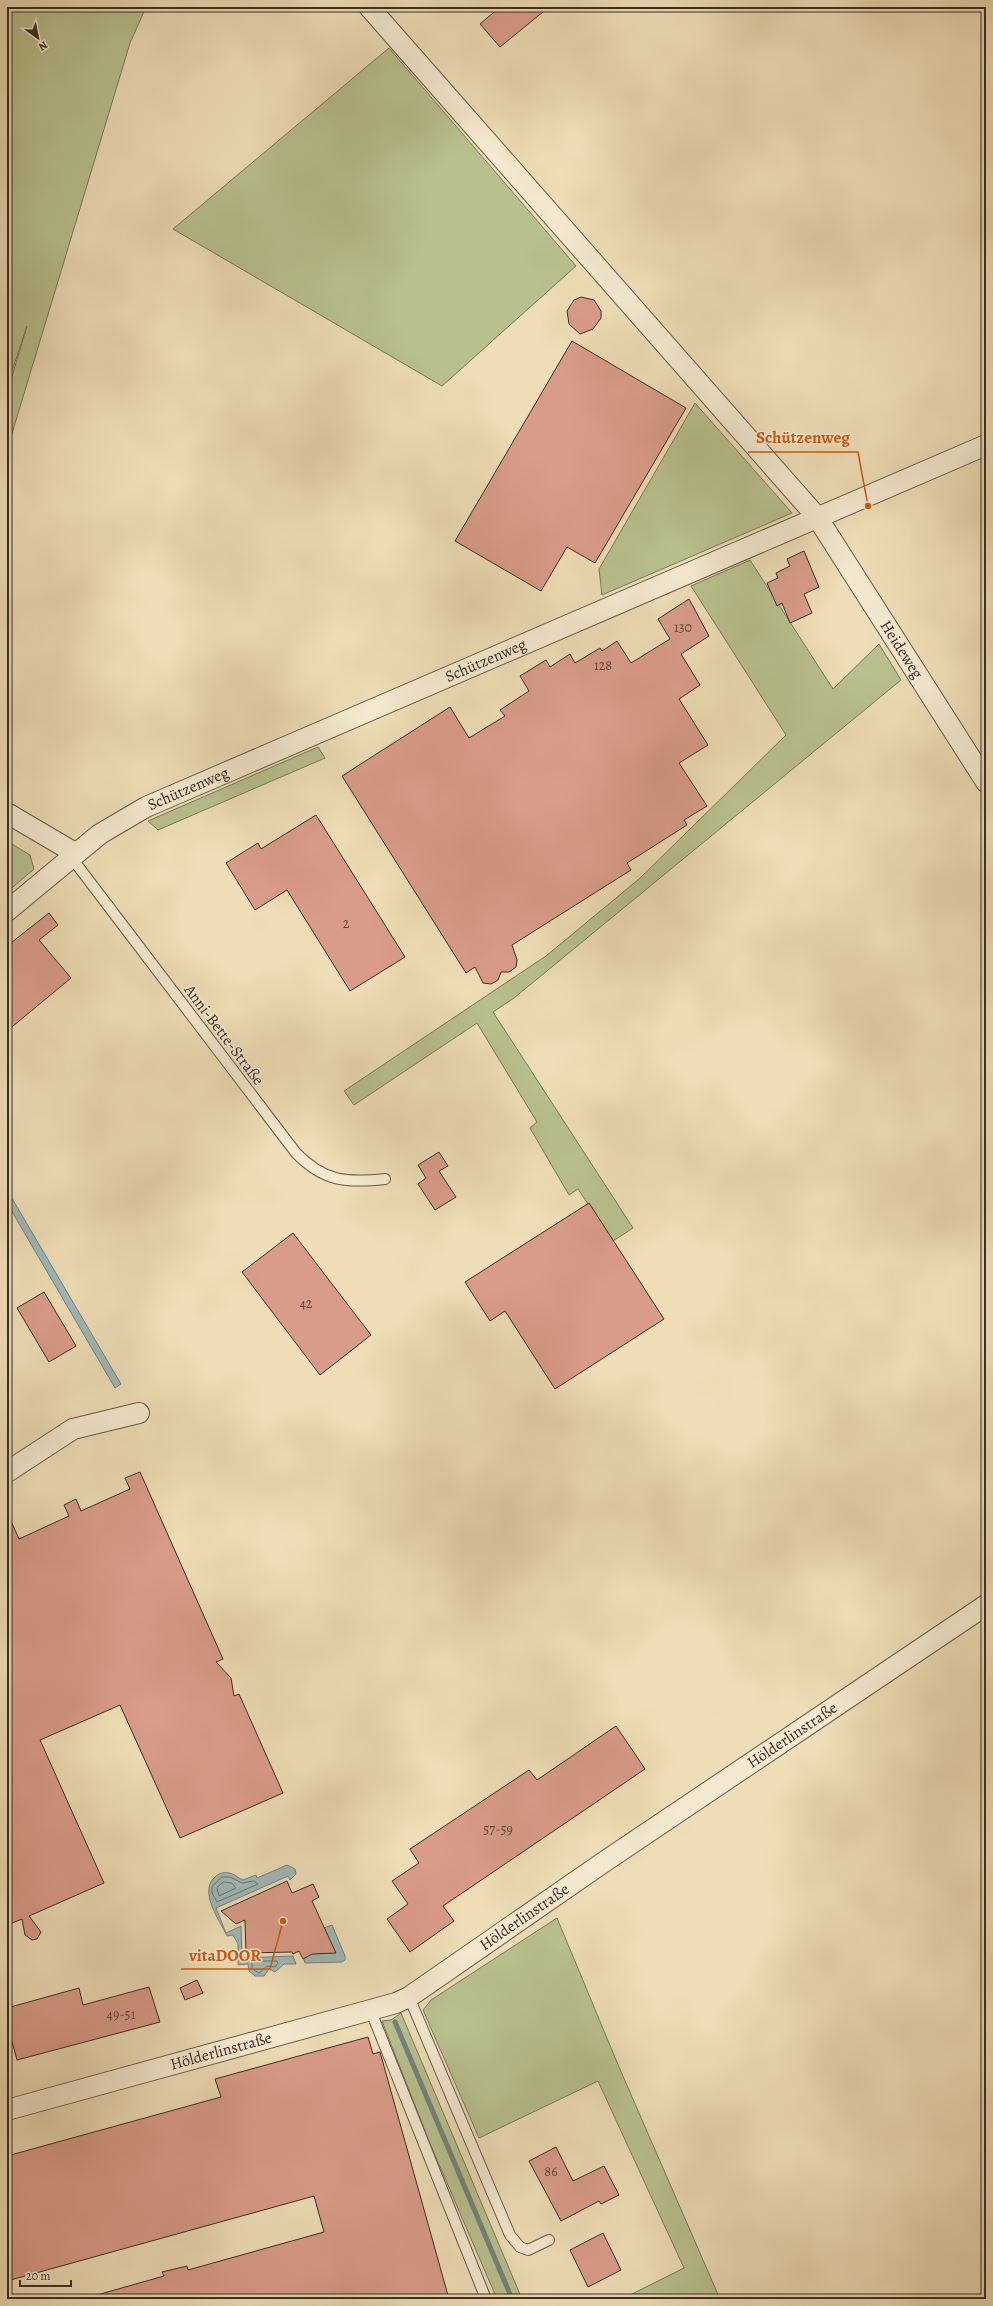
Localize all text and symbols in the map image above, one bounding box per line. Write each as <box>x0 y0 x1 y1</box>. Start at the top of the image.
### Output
north arrow <box>18 18 58 58</box>
text: N <box>36 37 51 54</box>
callout: Schützenweg <box>748 423 858 452</box>
text: Schützenweg <box>756 426 850 449</box>
street label: Heideweg <box>875 616 928 683</box>
house number: 130 <box>674 618 692 637</box>
street label: Schützenweg <box>442 633 530 688</box>
house number: 128 <box>594 656 612 675</box>
street label: Schützenweg <box>144 762 232 816</box>
house number: 2 <box>343 914 350 933</box>
street label: Anni-Bette-Straße <box>178 979 269 1090</box>
house number: 42 <box>300 1294 313 1313</box>
street label: Hölderlinstraße <box>743 1697 842 1774</box>
house number: 57-59 <box>483 1820 513 1839</box>
street label: Hölderlinstraße <box>475 1878 574 1956</box>
callout: vitaDOOR <box>181 1940 270 1969</box>
text: vitaDOOR <box>188 1944 261 1967</box>
house number: 49-51 <box>107 2005 136 2024</box>
street label: Hölderlinstraße <box>168 2027 274 2076</box>
house number: 86 <box>544 2162 558 2181</box>
scale bar <box>20 2262 71 2288</box>
text: 20 m <box>26 2268 50 2284</box>

